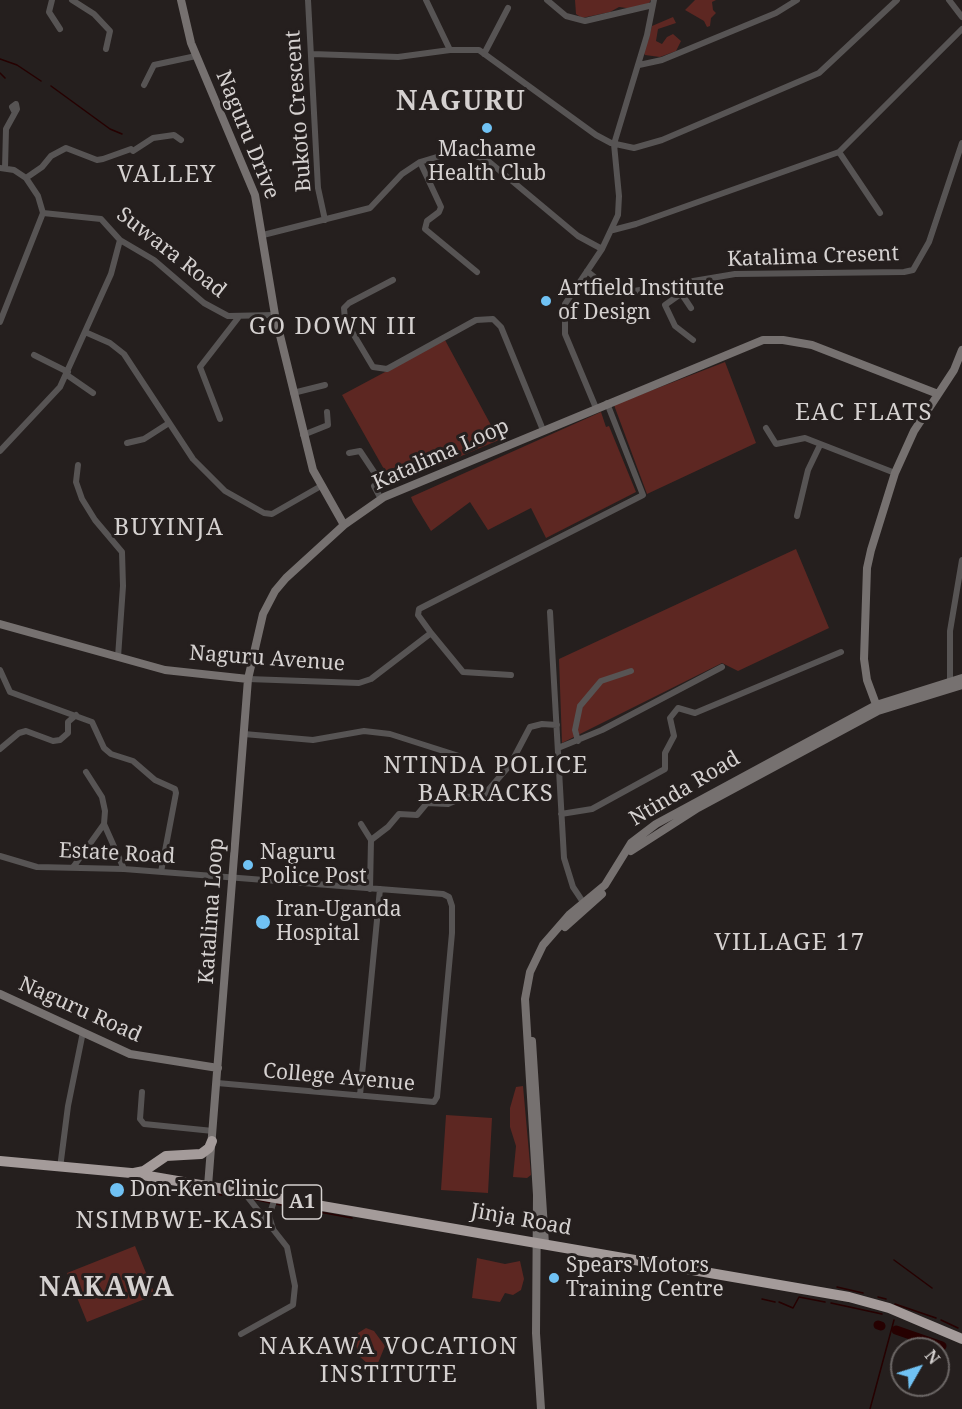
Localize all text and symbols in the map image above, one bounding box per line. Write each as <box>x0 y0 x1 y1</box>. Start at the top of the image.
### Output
street label: Bukoto Crescent <box>281 29 317 193</box>
street label: Naguru Drive <box>210 67 284 203</box>
district label: NAGURU <box>396 86 526 118</box>
marker: Machame Health Club <box>480 121 494 135</box>
place label: Machame Health Club <box>428 137 546 187</box>
district label: VALLEY <box>117 161 217 189</box>
street label: Suwara Road <box>111 202 231 304</box>
street label: Katalima Cresent <box>727 241 899 273</box>
place label: Artfield Institute of Design <box>558 276 724 326</box>
marker: Artfield Institute of Design <box>539 294 553 308</box>
district label: GO DOWN III <box>249 313 417 341</box>
district label: EAC FLATS <box>795 399 933 427</box>
street label: Katalima Loop <box>369 414 513 496</box>
district label: BUYINJA <box>113 514 225 542</box>
street label: Naguru Avenue <box>188 641 346 677</box>
street label: Ntinda Road <box>625 746 745 832</box>
district label: NTINDA POLICE BARRACKS <box>383 752 589 808</box>
street label: Katalima Loop <box>194 837 230 985</box>
street label: Estate Road <box>58 838 176 870</box>
place label: Naguru Police Post <box>260 840 367 890</box>
marker: Naguru Police Post <box>241 858 255 872</box>
place label: Iran-Uganda Hospital <box>276 897 401 947</box>
marker: Iran-Uganda Hospital <box>254 913 272 931</box>
district label: VILLAGE 17 <box>714 929 866 957</box>
street label: Naguru Road <box>15 972 145 1048</box>
street label: College Avenue <box>262 1059 416 1097</box>
place label: Don-Ken Clinic <box>130 1177 279 1203</box>
marker: Don-Ken Clinic <box>108 1181 126 1199</box>
road number: A1 <box>282 1185 322 1219</box>
street label: Jinja Road <box>469 1199 573 1241</box>
district label: NSIMBWE-KASI <box>76 1207 274 1235</box>
place label: Spears Motors Training Centre <box>566 1253 724 1303</box>
marker: Spears Motors Training Centre <box>547 1271 561 1285</box>
district label: NAKAWA <box>39 1272 175 1304</box>
district label: NAKAWA VOCATION INSTITUTE <box>259 1333 519 1389</box>
north arrow <box>890 1337 950 1397</box>
text: N <box>920 1345 945 1369</box>

